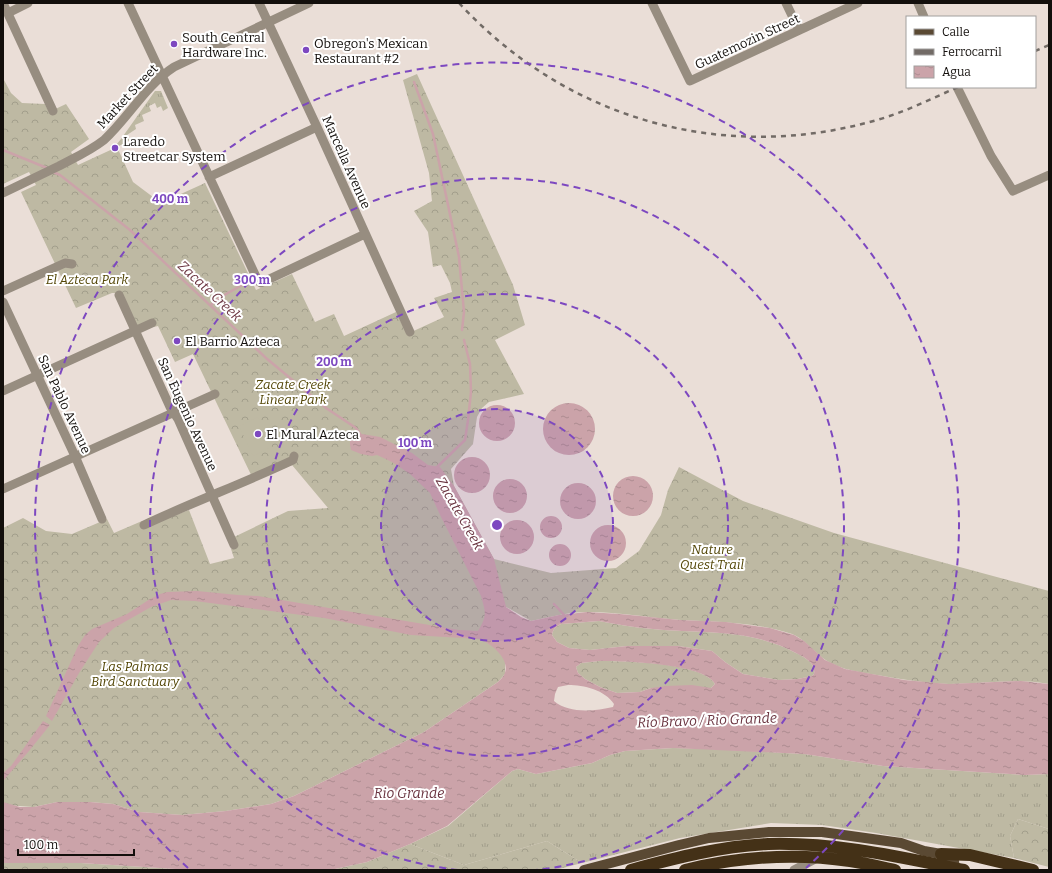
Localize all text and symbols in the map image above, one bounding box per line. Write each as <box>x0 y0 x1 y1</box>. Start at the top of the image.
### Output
street label: Guatemozin Street <box>692 10 802 72</box>
legend <box>906 16 1036 88</box>
text: Calle <box>942 25 970 39</box>
place label: South Central Hardware Inc. <box>182 30 267 60</box>
place label: Obregon's Mexican Restaurant #2 <box>314 36 428 66</box>
marker: South Central Hardware Inc. <box>169 39 179 49</box>
marker: Obregon's Mexican Restaurant #2 <box>301 45 311 55</box>
text: Ferrocarril <box>942 45 1002 59</box>
street label: Market Street <box>94 61 161 131</box>
text: Agua <box>942 65 971 79</box>
street label: Marcella Avenue <box>319 113 374 211</box>
place label: Laredo Streetcar System <box>123 134 226 164</box>
marker: Laredo Streetcar System <box>110 143 120 153</box>
text: 400 m <box>152 192 189 206</box>
water label: Zacate Creek <box>174 258 245 325</box>
park label: El Azteca Park <box>46 272 129 287</box>
text: 300 m <box>234 273 270 287</box>
place label: El Barrio Azteca <box>185 334 280 349</box>
marker: El Barrio Azteca <box>172 336 182 346</box>
street label: San Pablo Avenue <box>35 353 94 456</box>
street label: San Eugenio Avenue <box>155 355 220 473</box>
text: 200 m <box>316 355 352 369</box>
park label: Zacate Creek Linear Park <box>255 377 331 407</box>
place label: El Mural Azteca <box>266 427 359 442</box>
marker: El Mural Azteca <box>253 429 263 439</box>
text: 100 m <box>398 436 433 450</box>
water label: Zacate Creek <box>432 474 487 553</box>
centre of rings <box>490 518 504 532</box>
park label: Nature Quest Trail <box>680 542 744 572</box>
park label: Las Palmas Bird Sanctuary <box>91 659 180 689</box>
water label: Río Bravo / Rio Grande <box>637 710 777 731</box>
water label: Rio Grande <box>374 785 444 802</box>
scale bar <box>18 831 134 857</box>
text: 100 m <box>24 838 59 852</box>

